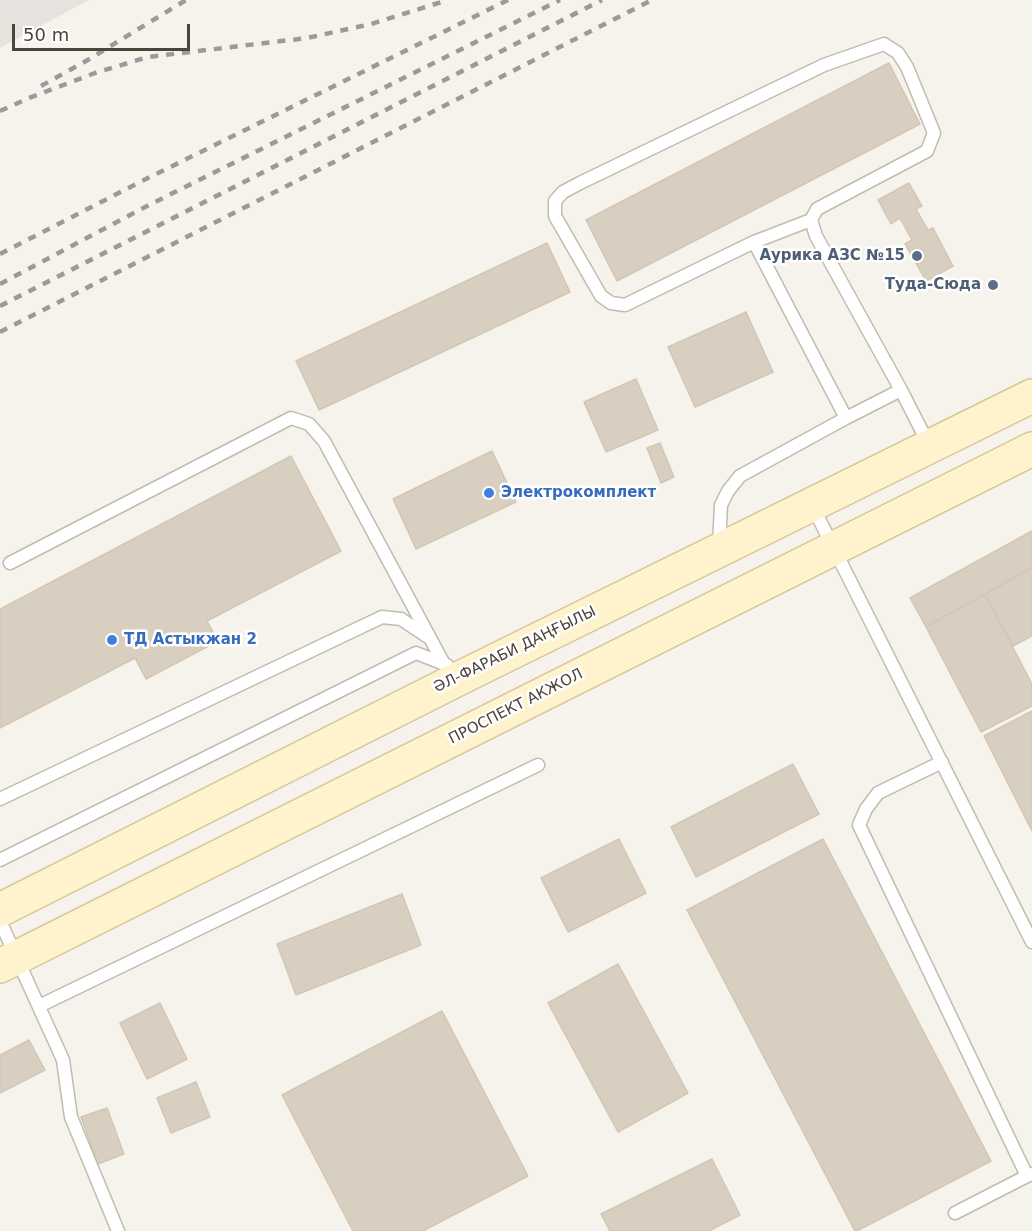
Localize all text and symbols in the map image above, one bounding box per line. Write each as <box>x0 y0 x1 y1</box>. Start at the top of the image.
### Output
scale bar <box>15 12 194 50</box>
text: 50 m <box>23 24 69 45</box>
place label: Аурика АЗС №15 <box>759 247 905 265</box>
marker: Аурика АЗС №15 <box>910 249 924 263</box>
place label: Туда-Сюда <box>885 276 981 294</box>
marker: Туда-Сюда <box>986 278 1000 292</box>
place label: Электрокомплект <box>501 484 656 502</box>
marker: Электрокомплект <box>482 486 496 500</box>
street label: ӘЛ-ФАРАБИ ДАҢҒЫЛЫ <box>431 603 599 697</box>
place label: ТД Астыкжан 2 <box>124 631 257 649</box>
marker: ТД Астыкжан 2 <box>105 633 119 647</box>
street label: ПРОСПЕКТ АКЖОЛ <box>446 665 586 749</box>

